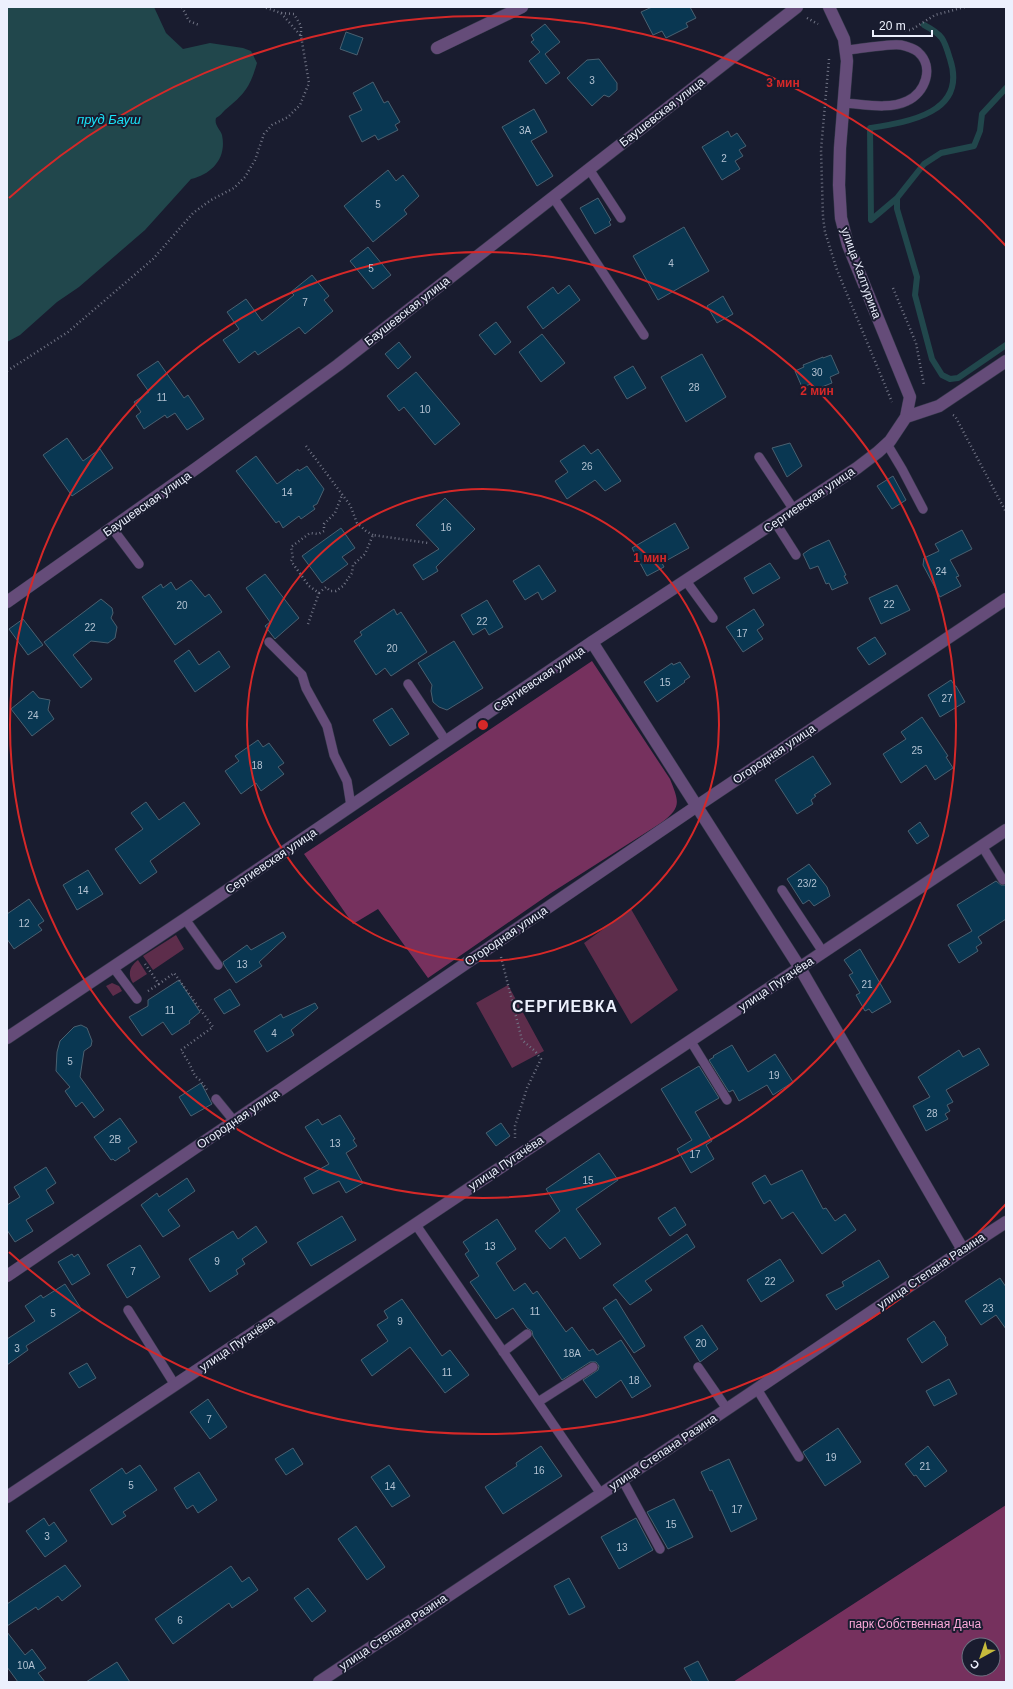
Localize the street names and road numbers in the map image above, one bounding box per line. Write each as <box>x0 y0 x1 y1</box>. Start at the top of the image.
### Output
street label: Баушевская улица <box>617 74 708 150</box>
street label: улица Халтурина <box>838 225 884 321</box>
street label: Баушевская улица <box>362 273 453 349</box>
street label: Сергиевская улица <box>761 464 858 536</box>
street label: Баушевская улица <box>100 468 194 540</box>
street label: Сергиевская улица <box>491 643 588 715</box>
street label: Огородная улица <box>730 721 818 787</box>
street label: Сергиевская улица <box>223 825 320 897</box>
street label: Огородная улица <box>462 903 550 969</box>
street label: улица Пугачёва <box>736 954 816 1014</box>
street label: Огородная улица <box>194 1086 282 1152</box>
street label: улица Пугачёва <box>466 1133 546 1193</box>
street label: улица Степана Разина <box>875 1230 988 1312</box>
street label: улица Пугачёва <box>197 1314 277 1374</box>
street label: улица Степана Разина <box>607 1411 720 1493</box>
street label: улица Степана Разина <box>337 1591 450 1673</box>

